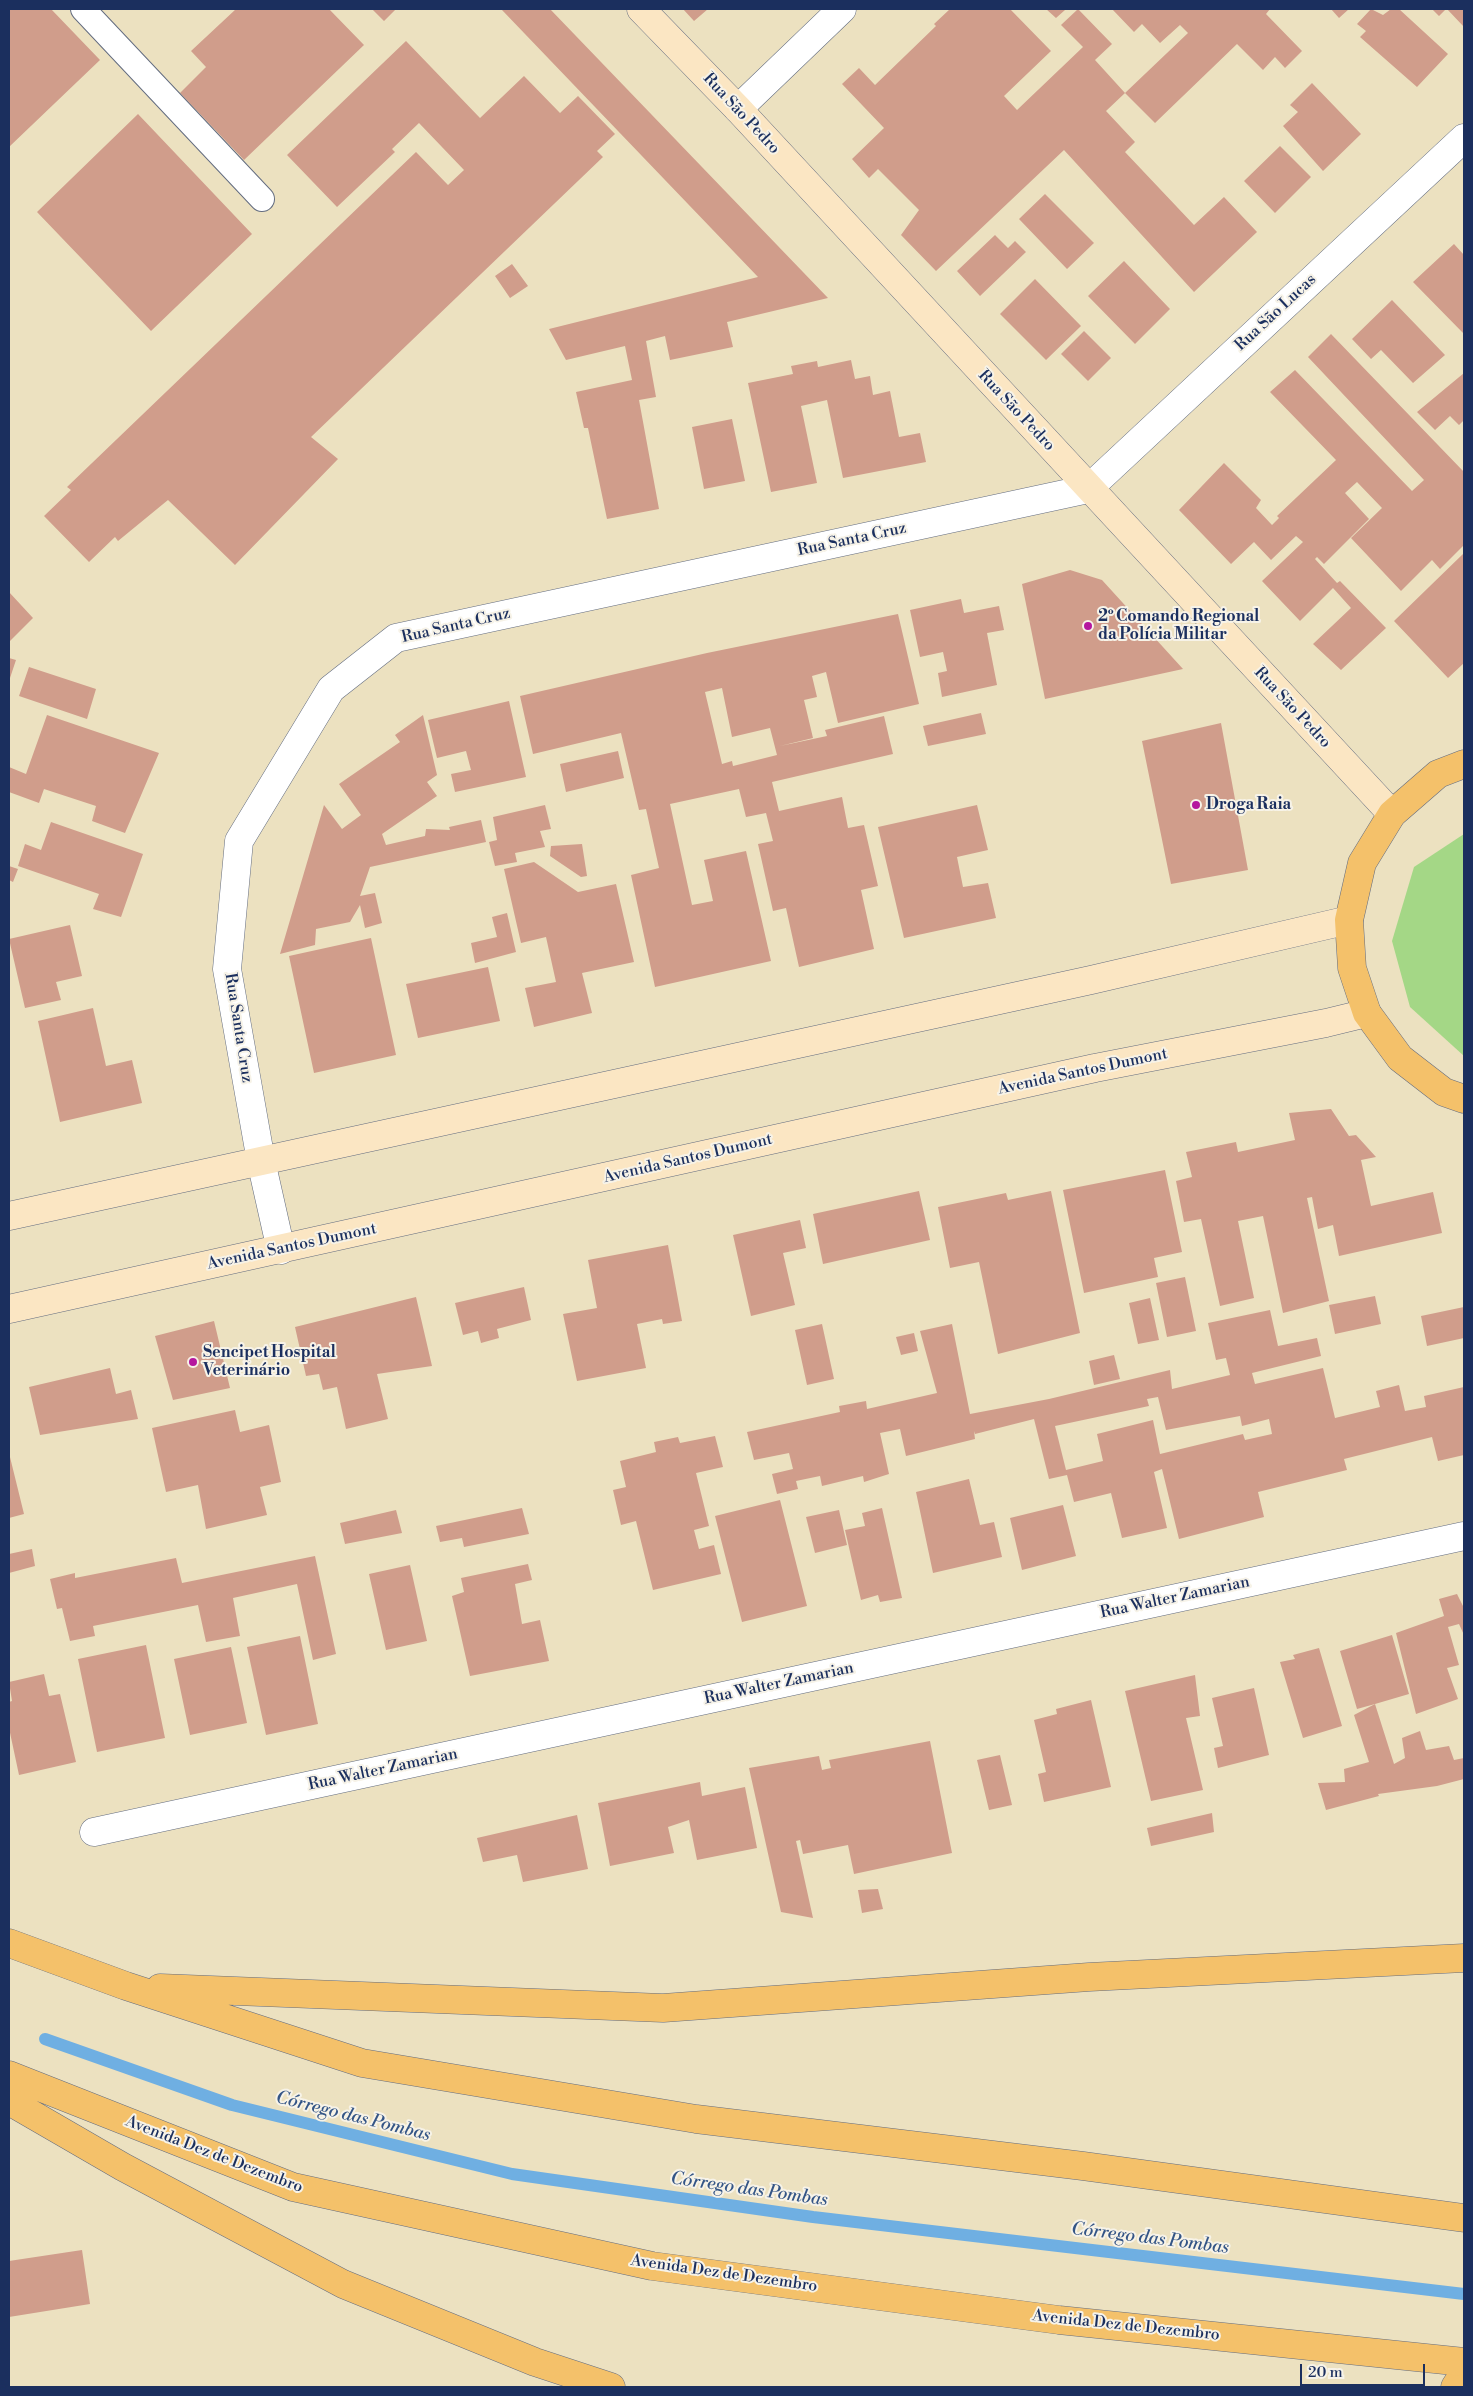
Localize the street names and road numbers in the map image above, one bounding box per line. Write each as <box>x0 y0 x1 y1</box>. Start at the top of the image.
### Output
street label: Rua São Pedro <box>699 69 783 159</box>
street label: Rua São Lucas <box>1231 271 1321 355</box>
street label: Rua São Pedro <box>974 366 1058 456</box>
street label: Rua Santa Cruz <box>796 519 908 561</box>
street label: Rua Santa Cruz <box>400 604 512 648</box>
street label: Rua São Pedro <box>1250 663 1334 753</box>
street label: Rua Santa Cruz <box>220 972 256 1084</box>
street label: Avenida Santos Dumont <box>997 1045 1169 1099</box>
street label: Avenida Santos Dumont <box>602 1130 774 1188</box>
street label: Avenida Santos Dumont <box>206 1220 378 1274</box>
street label: Rua Walter Zamarian <box>1098 1573 1252 1623</box>
street label: Rua Walter Zamarian <box>702 1659 856 1709</box>
street label: Rua Walter Zamarian <box>306 1745 460 1795</box>
street label: Avenida Dez de Dezembro <box>123 2112 305 2198</box>
street label: Avenida Dez de Dezembro <box>629 2251 819 2297</box>
street label: Avenida Dez de Dezembro <box>1031 2307 1221 2345</box>

